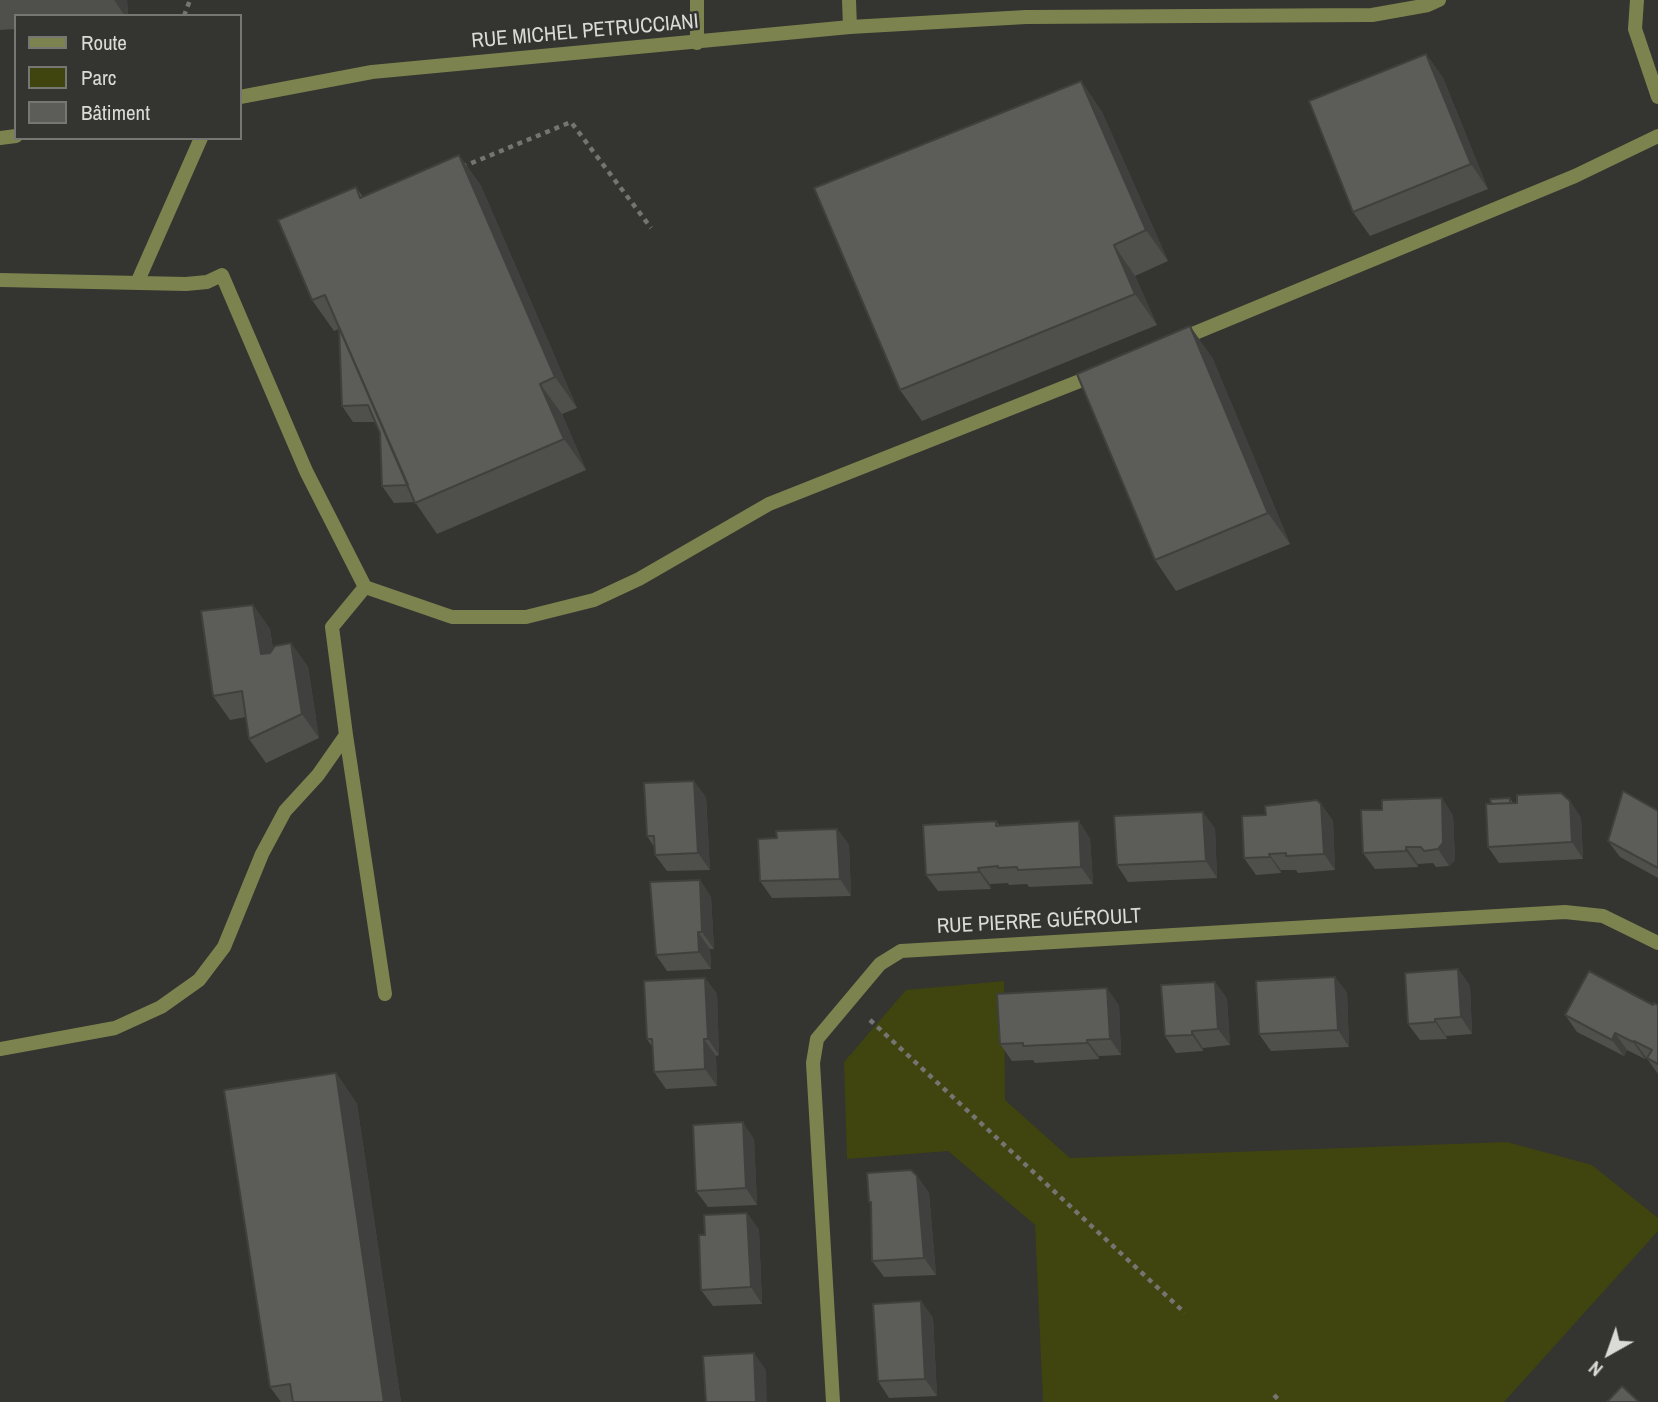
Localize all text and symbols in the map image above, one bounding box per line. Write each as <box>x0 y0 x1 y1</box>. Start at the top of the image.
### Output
street label: RUE MICHEL PETRUCCIANI <box>470 10 700 54</box>
legend <box>14 14 242 140</box>
text: Route <box>81 28 127 57</box>
text: Parc <box>81 63 116 92</box>
text: Bâtiment <box>81 98 150 127</box>
street label: RUE PIERRE GUÉROULT <box>936 904 1142 940</box>
north arrow <box>1574 1318 1644 1388</box>
text: N <box>1583 1356 1608 1383</box>

